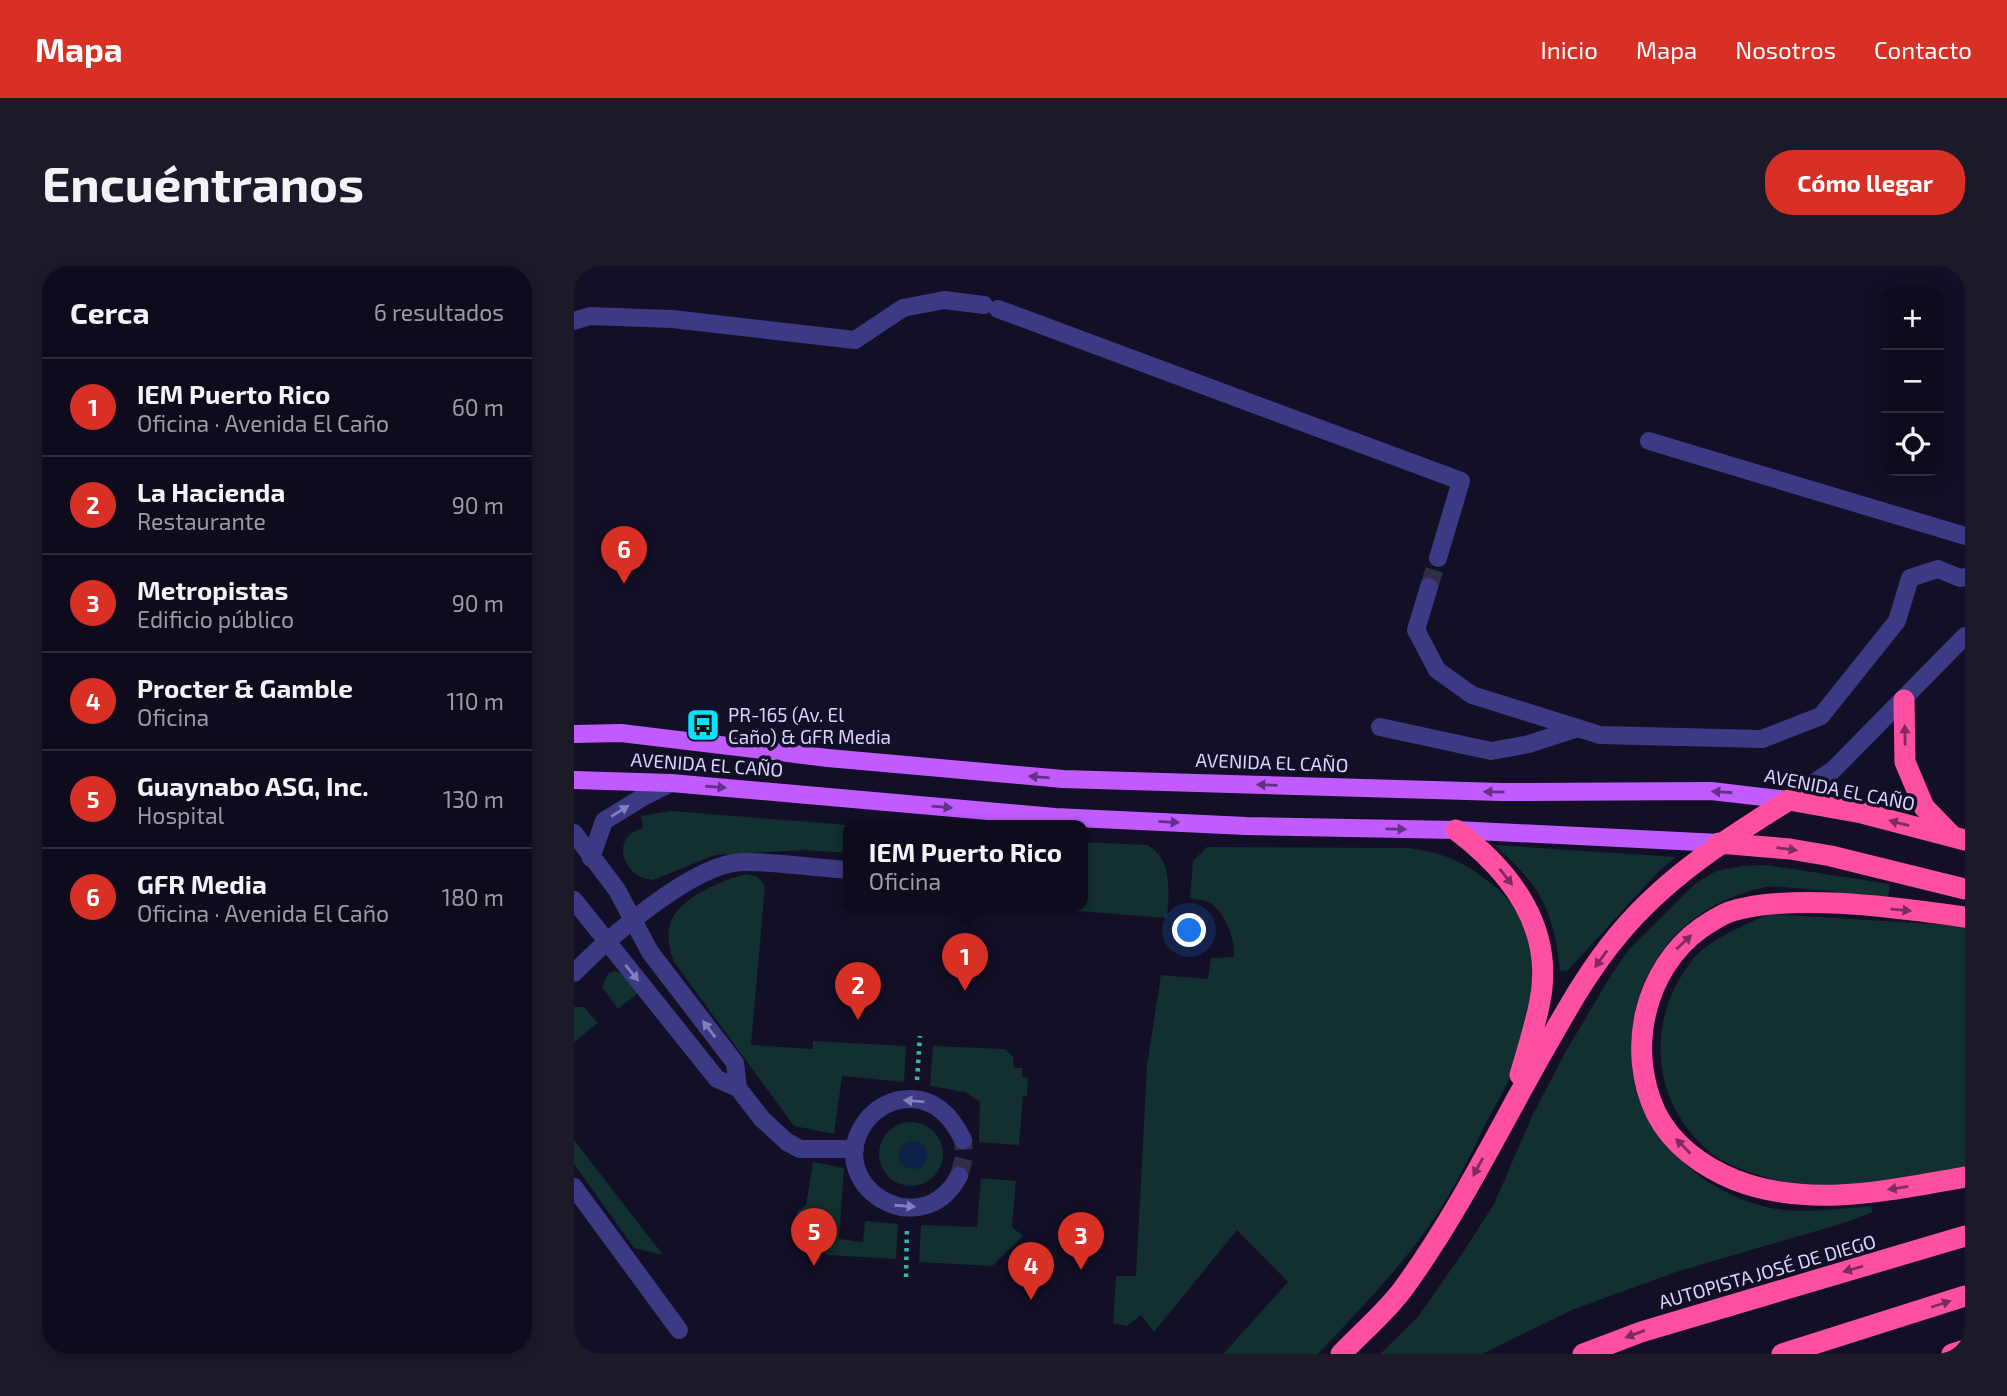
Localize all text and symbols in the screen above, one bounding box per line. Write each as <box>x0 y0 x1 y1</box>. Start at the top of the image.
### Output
text: Mapa <box>35 29 123 69</box>
text: Inicio <box>1540 35 1598 64</box>
text: Mapa <box>1636 35 1697 64</box>
text: Nosotros <box>1735 35 1836 64</box>
text: Contacto <box>1874 35 1972 64</box>
button: Cómo llegar <box>1765 150 1965 215</box>
text: Encuéntranos <box>42 153 364 212</box>
map controls <box>1881 287 1944 476</box>
button: + <box>1881 287 1944 350</box>
text: Cerca <box>70 294 150 330</box>
text: 6 resultados <box>374 298 504 326</box>
button: − <box>1881 350 1944 413</box>
text: IEM Puerto Rico <box>137 378 330 409</box>
text: 1 <box>88 393 98 421</box>
text: 60 m <box>452 393 504 421</box>
text: Oficina · Avenida El Caño <box>137 409 389 437</box>
button: locate <box>1881 413 1944 476</box>
text: La Hacienda <box>137 476 285 507</box>
text: 2 <box>86 491 100 519</box>
text: 90 m <box>452 491 504 519</box>
text: Restaurante <box>137 507 266 535</box>
pin: 6 <box>601 526 647 584</box>
text: Metropistas <box>137 574 288 605</box>
text: 3 <box>86 589 100 617</box>
text: 90 m <box>452 589 504 617</box>
text: Edificio público <box>137 605 294 633</box>
text: Procter & Gamble <box>137 672 353 703</box>
text: 4 <box>86 687 100 715</box>
text: 110 m <box>447 687 504 715</box>
text: Oficina <box>137 703 209 731</box>
place label: PR-165 (Av. El Caño) & GFR Media <box>728 703 891 748</box>
bus stop icon: PR-165 (Av. El Caño) & GFR Media <box>684 706 722 744</box>
one-way arrow <box>1899 724 1910 746</box>
street label: AVENIDA EL CAÑO <box>630 747 784 781</box>
street label: AVENIDA EL CAÑO <box>1195 748 1349 776</box>
street label: AVENIDA EL CAÑO <box>1763 763 1917 815</box>
text: Guaynabo ASG, Inc. <box>137 770 369 801</box>
one-way arrow <box>1028 771 1050 782</box>
one-way arrow <box>1256 779 1278 791</box>
one-way arrow <box>705 782 727 793</box>
text: 5 <box>87 785 99 813</box>
text: 130 m <box>443 785 504 813</box>
one-way arrow <box>1483 786 1505 797</box>
one-way arrow <box>1710 786 1732 797</box>
text: Hospital <box>137 801 224 829</box>
one-way arrow <box>931 802 953 813</box>
one-way arrow <box>610 804 630 817</box>
one-way arrow <box>1158 817 1180 828</box>
one-way arrow <box>1888 817 1910 828</box>
popup <box>843 820 1088 911</box>
one-way arrow <box>1386 823 1408 835</box>
text: IEM Puerto Rico <box>869 836 1062 867</box>
one-way arrow <box>1776 843 1798 854</box>
text: Oficina <box>869 867 941 895</box>
one-way arrow <box>1498 867 1513 885</box>
text: GFR Media <box>137 868 267 899</box>
text: 6 <box>86 883 100 911</box>
text: 180 m <box>442 883 504 911</box>
text: Oficina · Avenida El Caño <box>137 899 389 927</box>
one-way arrow <box>1890 904 1912 915</box>
your location <box>1172 913 1206 947</box>
pin: 1 <box>942 933 988 991</box>
one-way arrow <box>1675 934 1693 950</box>
one-way arrow <box>1593 949 1608 967</box>
pin: 2 <box>835 962 881 1020</box>
one-way arrow <box>624 963 639 981</box>
one-way arrow <box>702 1020 717 1038</box>
one-way arrow <box>903 1095 925 1106</box>
one-way arrow <box>1674 1138 1691 1155</box>
one-way arrow <box>1472 1157 1484 1177</box>
one-way arrow <box>1887 1183 1909 1194</box>
one-way arrow <box>894 1201 916 1212</box>
pin: 5 <box>791 1208 837 1266</box>
pin: 3 <box>1058 1212 1104 1270</box>
street label: AUTOPISTA JOSÉ DE DIEGO <box>1656 1229 1878 1313</box>
pin: 4 <box>1008 1242 1054 1300</box>
one-way arrow <box>1842 1265 1863 1275</box>
one-way arrow <box>1931 1298 1952 1309</box>
one-way arrow <box>1624 1329 1645 1340</box>

